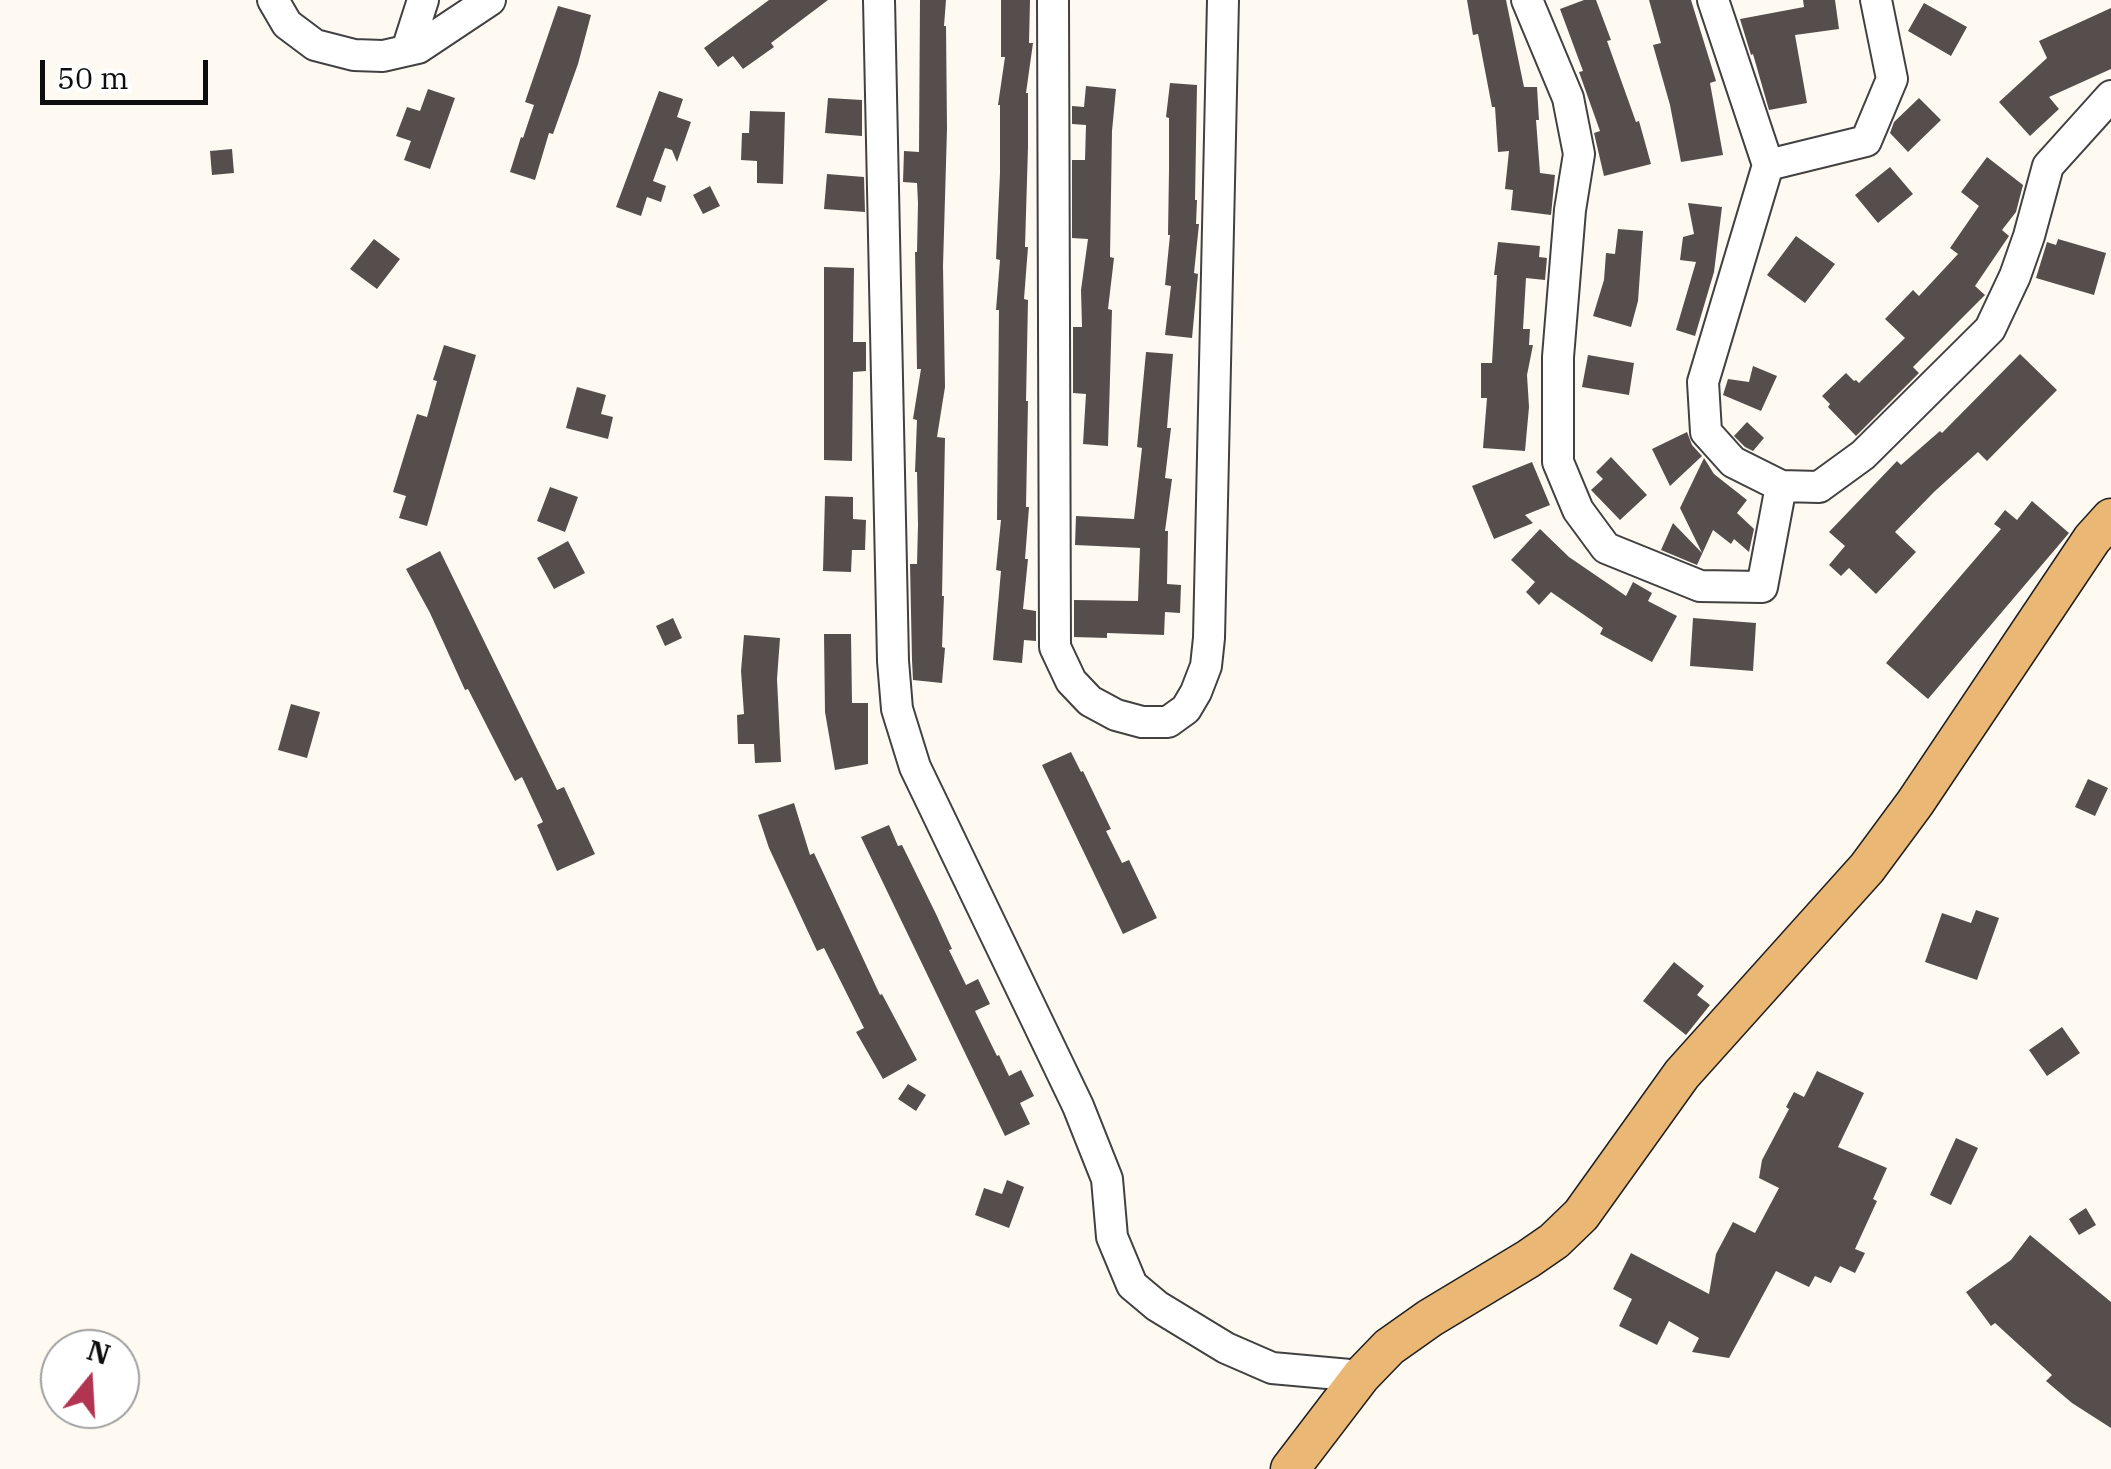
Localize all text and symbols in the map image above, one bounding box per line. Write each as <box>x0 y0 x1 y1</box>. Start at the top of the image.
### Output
scale bar <box>45 40 212 102</box>
text: 50 m <box>57 58 129 97</box>
north arrow <box>40 1329 140 1429</box>
text: N <box>83 1331 115 1373</box>

